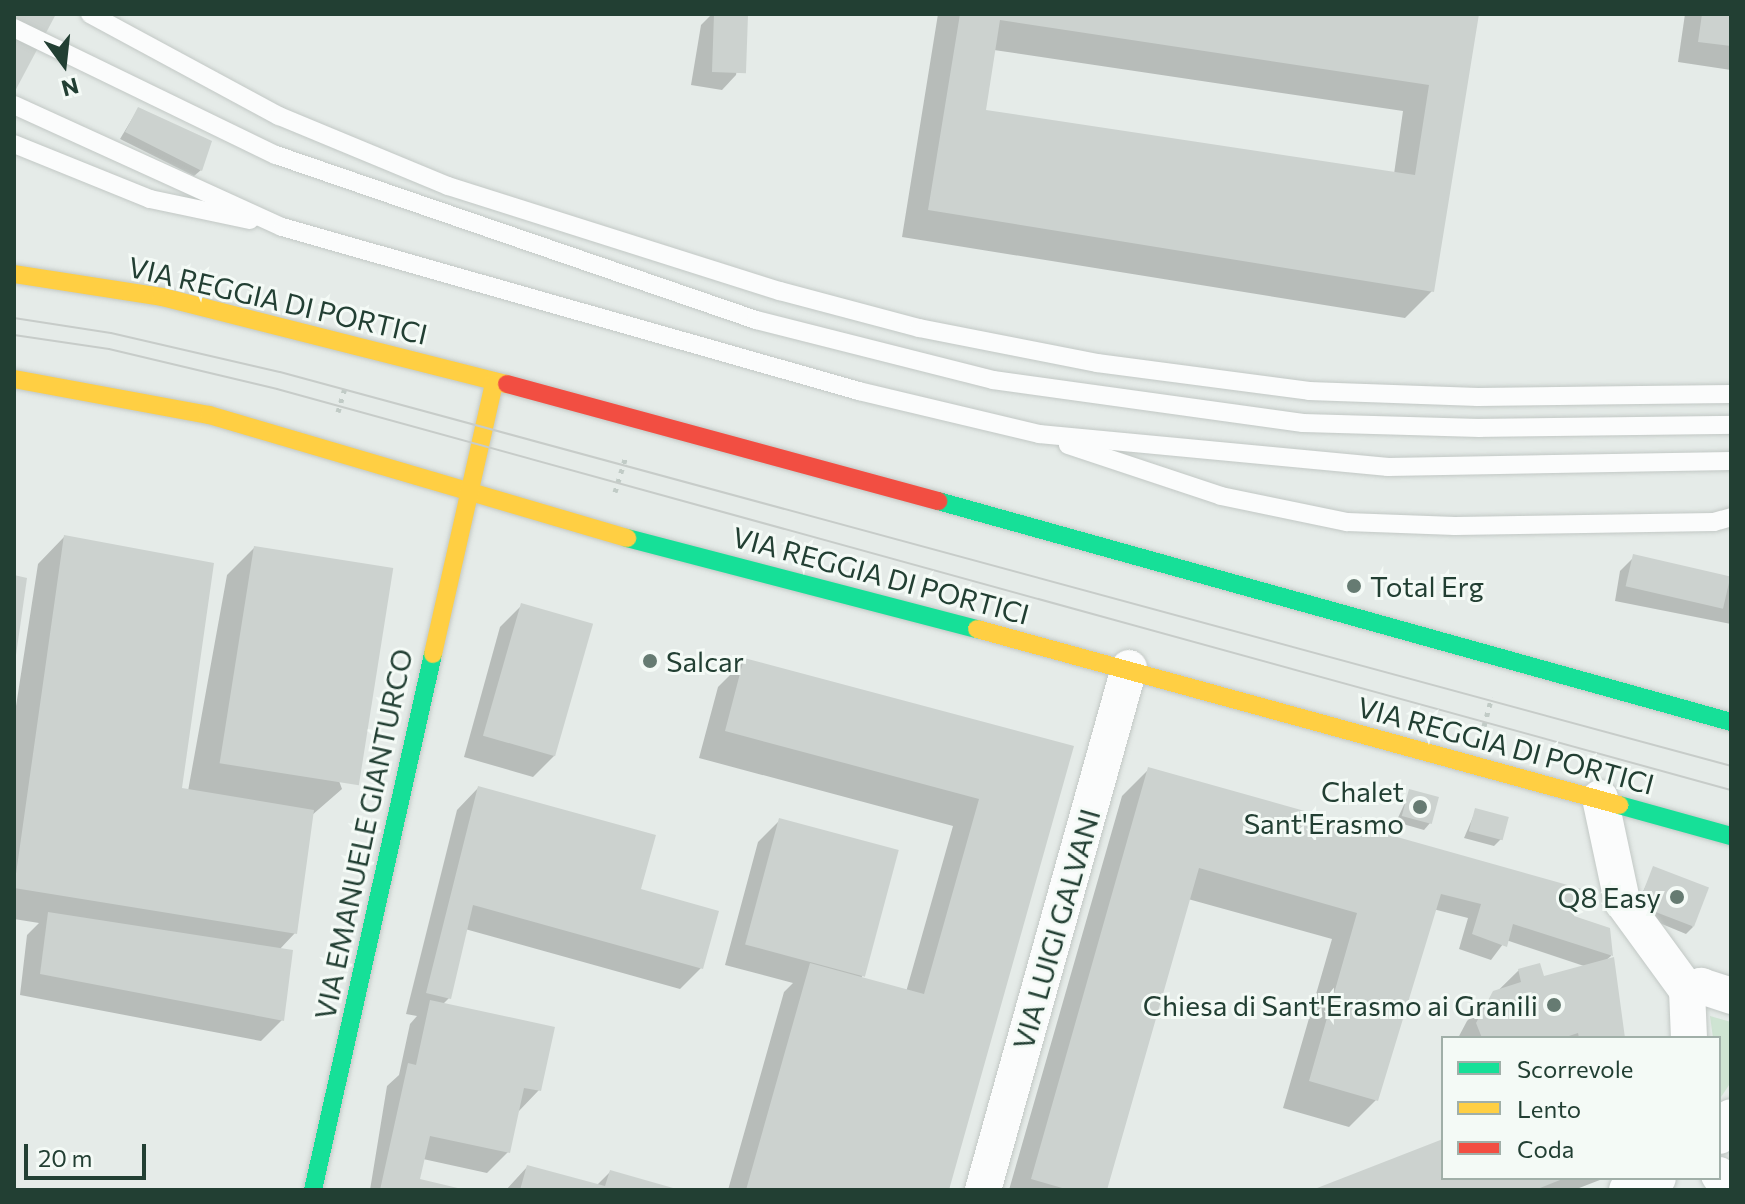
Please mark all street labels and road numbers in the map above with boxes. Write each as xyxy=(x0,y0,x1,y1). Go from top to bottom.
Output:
street label: VIA REGGIA DI PORTICI xyxy=(125,249,431,351)
street label: VIA REGGIA DI PORTICI xyxy=(729,519,1033,631)
street label: VIA EMANUELE GIANTURCO xyxy=(307,646,419,1022)
street label: VIA REGGIA DI PORTICI xyxy=(1354,689,1658,801)
street label: VIA LUIGI GALVANI xyxy=(1006,805,1106,1053)

